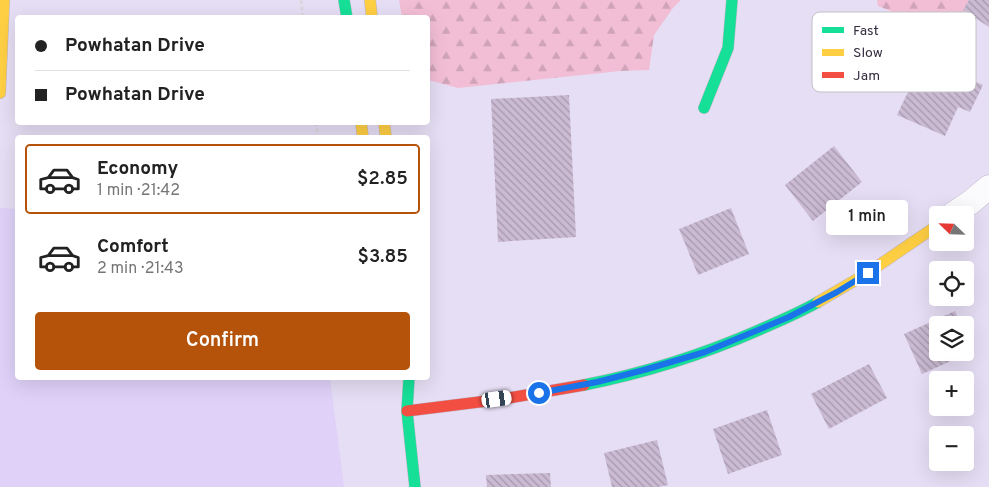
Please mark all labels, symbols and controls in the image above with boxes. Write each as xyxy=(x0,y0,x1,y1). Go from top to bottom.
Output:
legend xyxy=(812,12,976,92)
text: Fast xyxy=(853,23,879,40)
text: Powhatan Drive xyxy=(65,34,205,58)
text: Slow xyxy=(853,45,883,62)
text: Jam xyxy=(853,68,880,85)
text: Powhatan Drive xyxy=(65,83,205,107)
icon: car xyxy=(37,157,82,202)
text: Economy xyxy=(97,157,178,181)
text: $2.85 xyxy=(357,167,408,191)
text: 1 min · 21:42 xyxy=(97,181,180,201)
callout: 1 min xyxy=(827,200,909,236)
north arrow xyxy=(929,206,974,251)
map controls xyxy=(929,206,974,471)
text: 1 min xyxy=(848,207,886,227)
icon: car xyxy=(37,235,82,280)
text: Comfort xyxy=(97,235,169,259)
text: $3.85 xyxy=(358,245,408,269)
text: 2 min · 21:43 xyxy=(97,259,184,279)
button: locate xyxy=(929,261,974,306)
route end xyxy=(857,262,879,284)
button: Confirm xyxy=(35,312,410,370)
button: layers xyxy=(929,316,974,361)
button: + xyxy=(929,371,974,416)
route start xyxy=(528,382,550,404)
car xyxy=(481,389,512,409)
button: − xyxy=(929,426,974,471)

